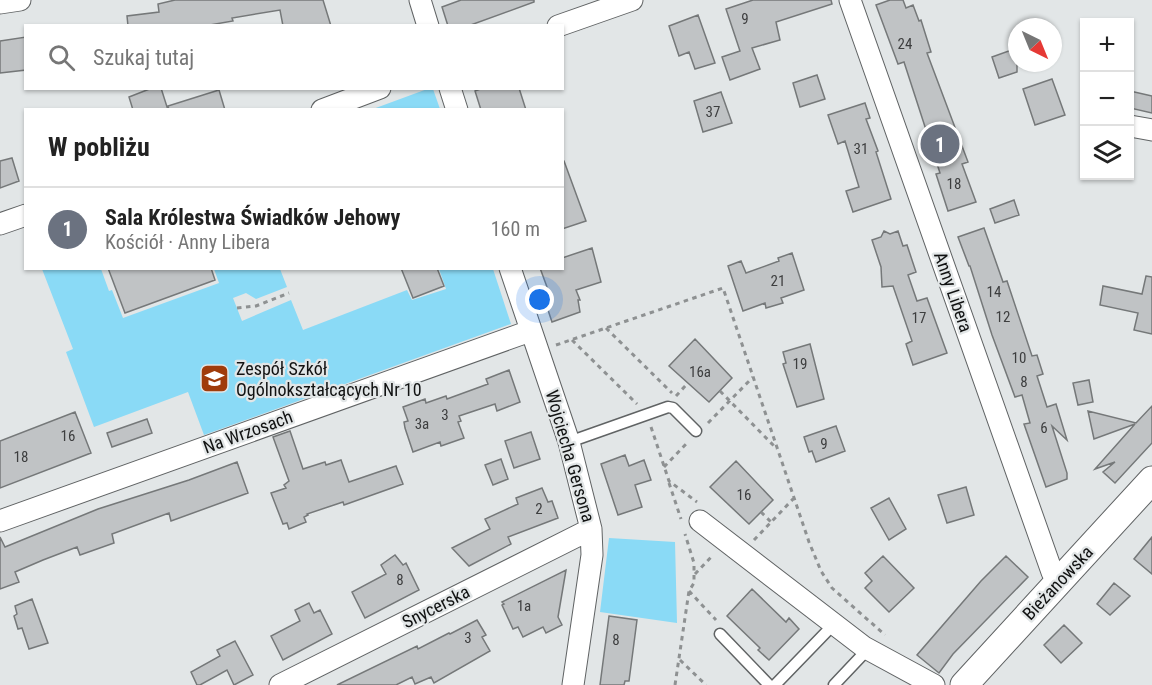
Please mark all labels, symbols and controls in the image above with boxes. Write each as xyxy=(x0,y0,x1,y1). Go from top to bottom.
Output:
house number: 9 xyxy=(741,10,749,28)
north arrow xyxy=(1008,18,1062,72)
map controls xyxy=(1080,18,1134,180)
button: + xyxy=(1080,18,1134,72)
search box xyxy=(24,24,564,90)
house number: 24 xyxy=(898,35,912,53)
icon: search xyxy=(45,41,78,74)
text: Szukaj tutaj xyxy=(93,45,194,70)
button: − xyxy=(1080,72,1134,126)
house number: 37 xyxy=(706,103,720,121)
pin: 1 xyxy=(920,122,960,166)
button: layers xyxy=(1080,126,1134,180)
text: W pobliżu xyxy=(48,132,150,162)
house number: 31 xyxy=(854,140,868,158)
house number: 18 xyxy=(947,175,961,193)
text: Sala Królestwa Świadków Jehowy xyxy=(105,205,400,230)
text: 1 xyxy=(62,217,73,241)
text: 160 m xyxy=(491,217,540,241)
text: Kościół · Anny Libera xyxy=(105,230,270,254)
street label: Anny Libera xyxy=(930,249,977,335)
house number: 21 xyxy=(771,272,785,290)
house number: 14 xyxy=(987,283,1001,301)
your location xyxy=(525,285,554,314)
house number: 12 xyxy=(996,308,1010,326)
house number: 17 xyxy=(912,309,926,327)
house number: 10 xyxy=(1012,349,1026,367)
house number: 19 xyxy=(793,355,807,373)
place label: Zespół Szkół Ogólnokształcących Nr 10 xyxy=(236,358,422,400)
school or university icon: Zespół Szkół Ogólnokształcących Nr 10 xyxy=(199,363,231,395)
house number: 16a xyxy=(689,363,711,381)
house number: 8 xyxy=(1020,373,1028,391)
street label: Wojciecha Gersona xyxy=(542,387,599,524)
street label: Na Wrzosach xyxy=(200,406,295,457)
house number: 3 xyxy=(441,406,449,424)
house number: 3a xyxy=(415,415,429,433)
house number: 6 xyxy=(1040,419,1048,437)
house number: 16 xyxy=(61,427,75,445)
house number: 9 xyxy=(820,435,828,453)
house number: 18 xyxy=(14,448,28,466)
house number: 16 xyxy=(737,486,751,504)
house number: 2 xyxy=(535,500,543,518)
street label: Bieżanowska xyxy=(1018,541,1097,624)
house number: 8 xyxy=(396,571,404,589)
street label: Snycerska xyxy=(399,581,473,632)
house number: 1a xyxy=(517,597,531,615)
house number: 3 xyxy=(464,629,472,647)
house number: 8 xyxy=(612,631,620,649)

